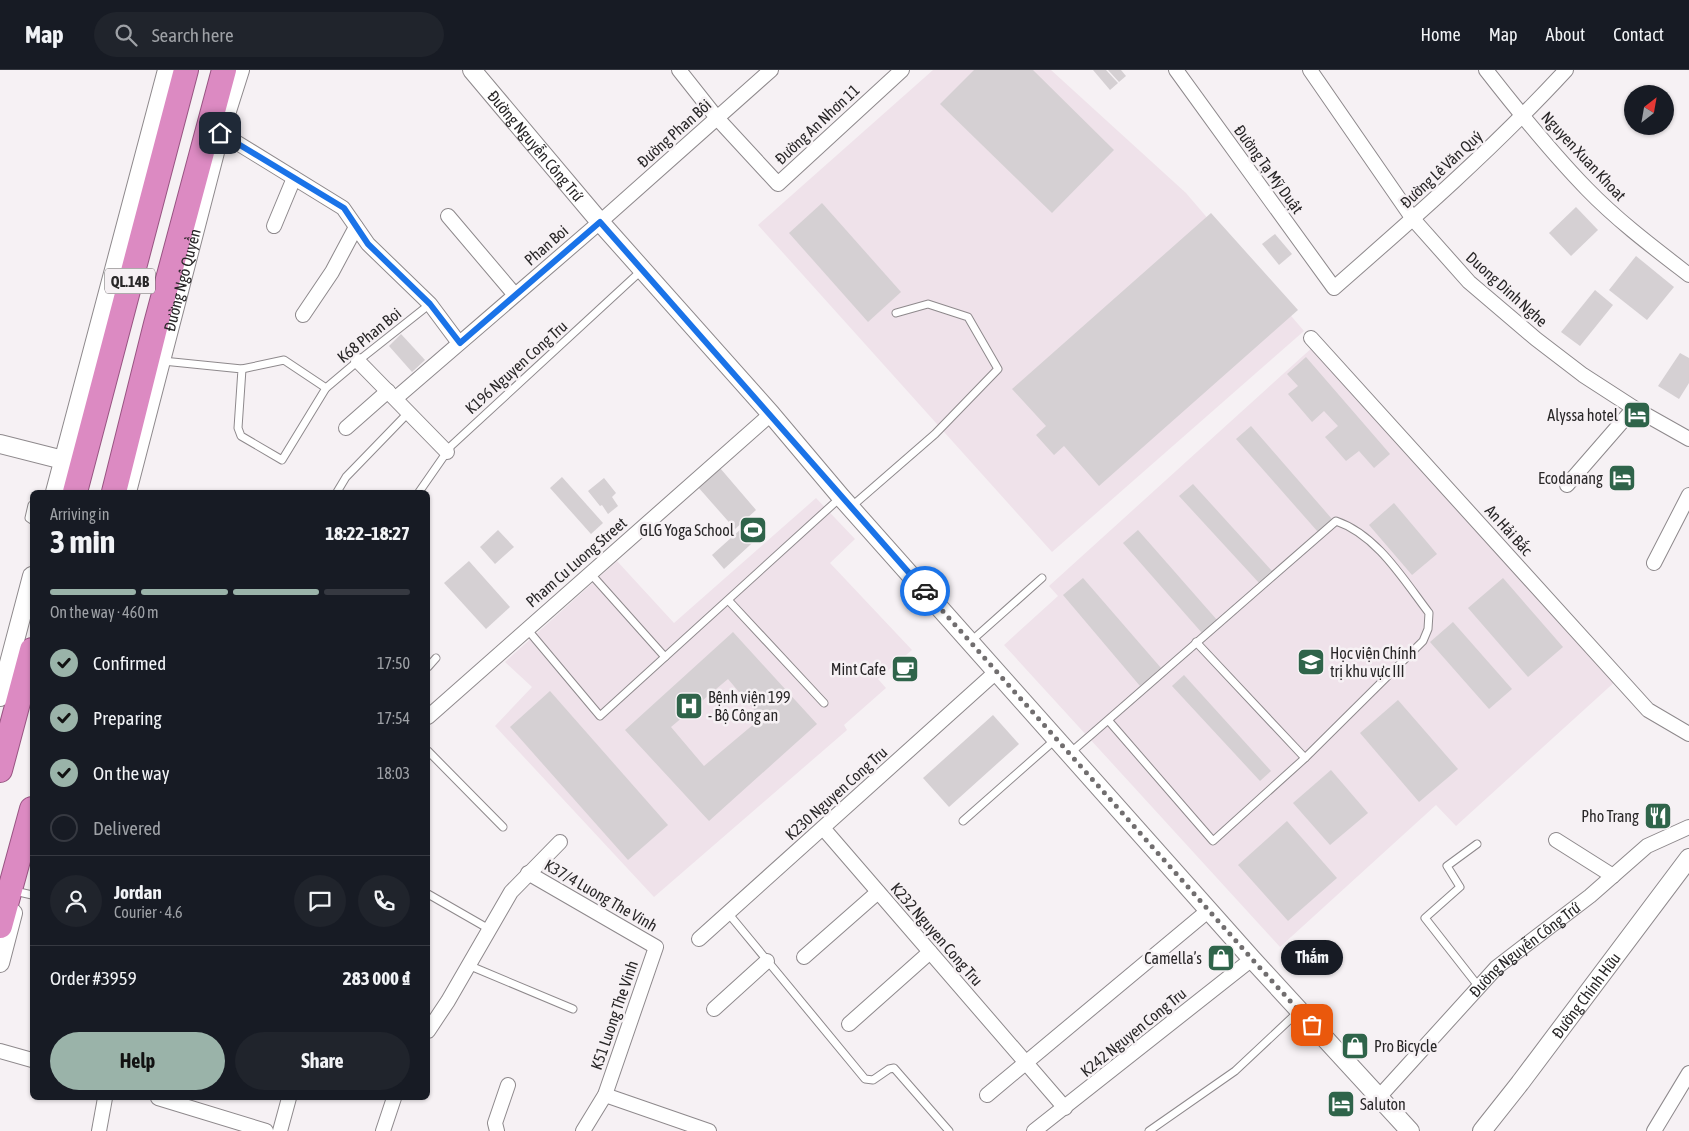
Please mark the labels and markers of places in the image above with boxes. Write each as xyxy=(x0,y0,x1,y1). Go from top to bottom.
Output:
pin xyxy=(199,112,241,154)
hotel icon: Alyssa hotel xyxy=(1622,400,1652,430)
place label: Alyssa hotel xyxy=(1547,406,1619,425)
hotel icon: Ecodanang xyxy=(1607,463,1637,493)
place label: Ecodanang xyxy=(1538,469,1603,488)
sports icon: GLG Yoga School xyxy=(738,515,768,545)
place label: GLG Yoga School xyxy=(639,521,735,540)
place label: Học viện Chính trị khu vực III xyxy=(1330,644,1417,680)
school or university icon: Học viện Chính trị khu vực III xyxy=(1296,647,1326,677)
cafe icon: Mint Cafe xyxy=(890,654,920,684)
place label: Mint Cafe xyxy=(831,660,886,678)
place label: Bệnh viện 199 - Bộ Công an xyxy=(708,688,791,725)
hospital icon: Bệnh viện 199 - Bộ Công an xyxy=(674,691,704,721)
restaurant icon: Pho Trang xyxy=(1643,801,1673,831)
place label: Pho Trang xyxy=(1581,807,1639,826)
callout: Thắm xyxy=(1281,940,1343,975)
shop icon: Camella’s xyxy=(1206,943,1236,973)
place label: Camella’s xyxy=(1144,949,1202,967)
pin xyxy=(1291,1004,1333,1046)
shop icon: Pro Bicycle xyxy=(1340,1031,1370,1061)
place label: Pro Bicycle xyxy=(1374,1037,1437,1056)
hotel icon: Saluton xyxy=(1326,1089,1356,1119)
place label: Saluton xyxy=(1360,1095,1406,1113)

